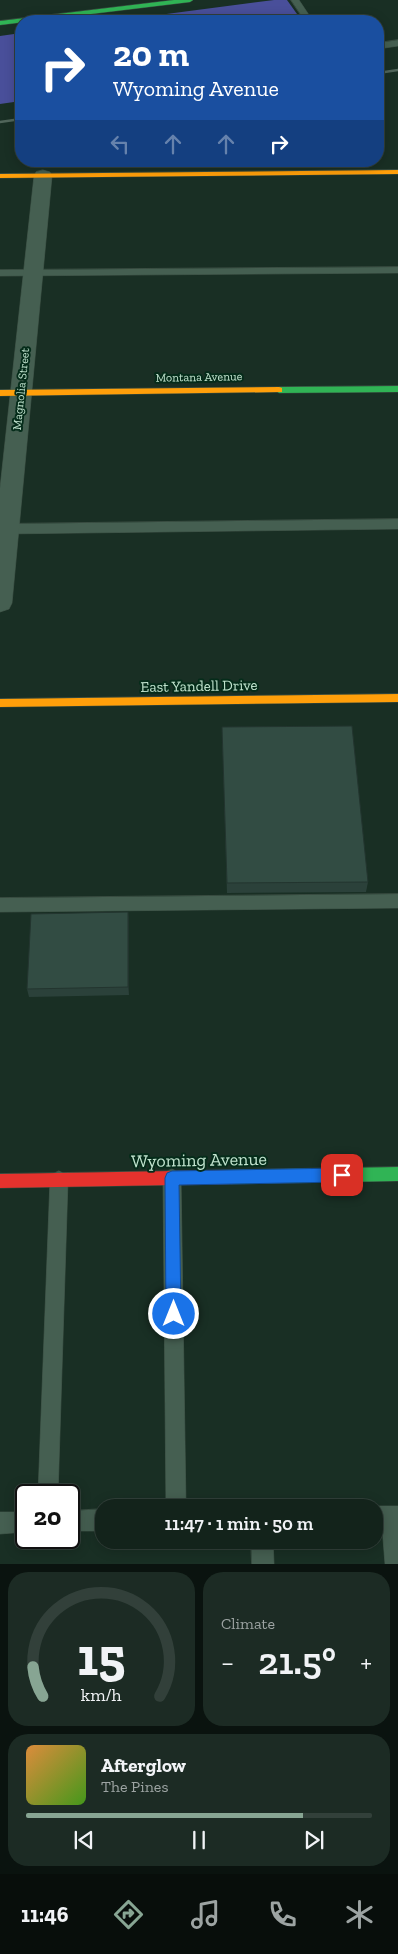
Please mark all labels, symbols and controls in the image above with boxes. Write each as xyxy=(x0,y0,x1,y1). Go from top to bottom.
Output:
text: 20 m xyxy=(113,33,189,75)
icon: right xyxy=(30,35,95,100)
text: Wyoming Avenue xyxy=(113,75,279,102)
icon: left xyxy=(106,130,134,158)
icon: ahead xyxy=(159,130,187,158)
icon: ahead xyxy=(212,130,240,158)
icon: right xyxy=(265,130,293,158)
street label: Magnolia Street xyxy=(10,347,32,431)
street label: Montana Avenue xyxy=(156,369,243,385)
street label: East Yandell Drive xyxy=(140,676,258,696)
street label: Wyoming Avenue xyxy=(131,1148,267,1172)
pin xyxy=(321,1154,363,1196)
icon: arrive xyxy=(328,1161,356,1189)
position arrow xyxy=(147,1287,199,1339)
speed limit sign: 20 xyxy=(15,1484,80,1549)
text: 11:47 · 1 min · 50 m xyxy=(165,1512,313,1535)
text: Climate xyxy=(221,1614,275,1633)
text: 15 xyxy=(77,1626,126,1688)
text: 21.5° xyxy=(258,1638,336,1684)
text: − xyxy=(221,1646,234,1679)
text: + xyxy=(360,1646,372,1679)
text: km/h xyxy=(81,1684,122,1706)
text: Afterglow xyxy=(101,1754,186,1777)
text: The Pines xyxy=(101,1777,168,1796)
icon: previous xyxy=(70,1826,98,1854)
icon: pause xyxy=(185,1826,213,1854)
icon: next xyxy=(300,1826,328,1854)
icon: directions xyxy=(111,1897,146,1932)
icon: music xyxy=(188,1897,223,1932)
icon: phone xyxy=(265,1897,300,1932)
icon: climate xyxy=(342,1897,377,1932)
text: 11:46 xyxy=(21,1901,69,1928)

